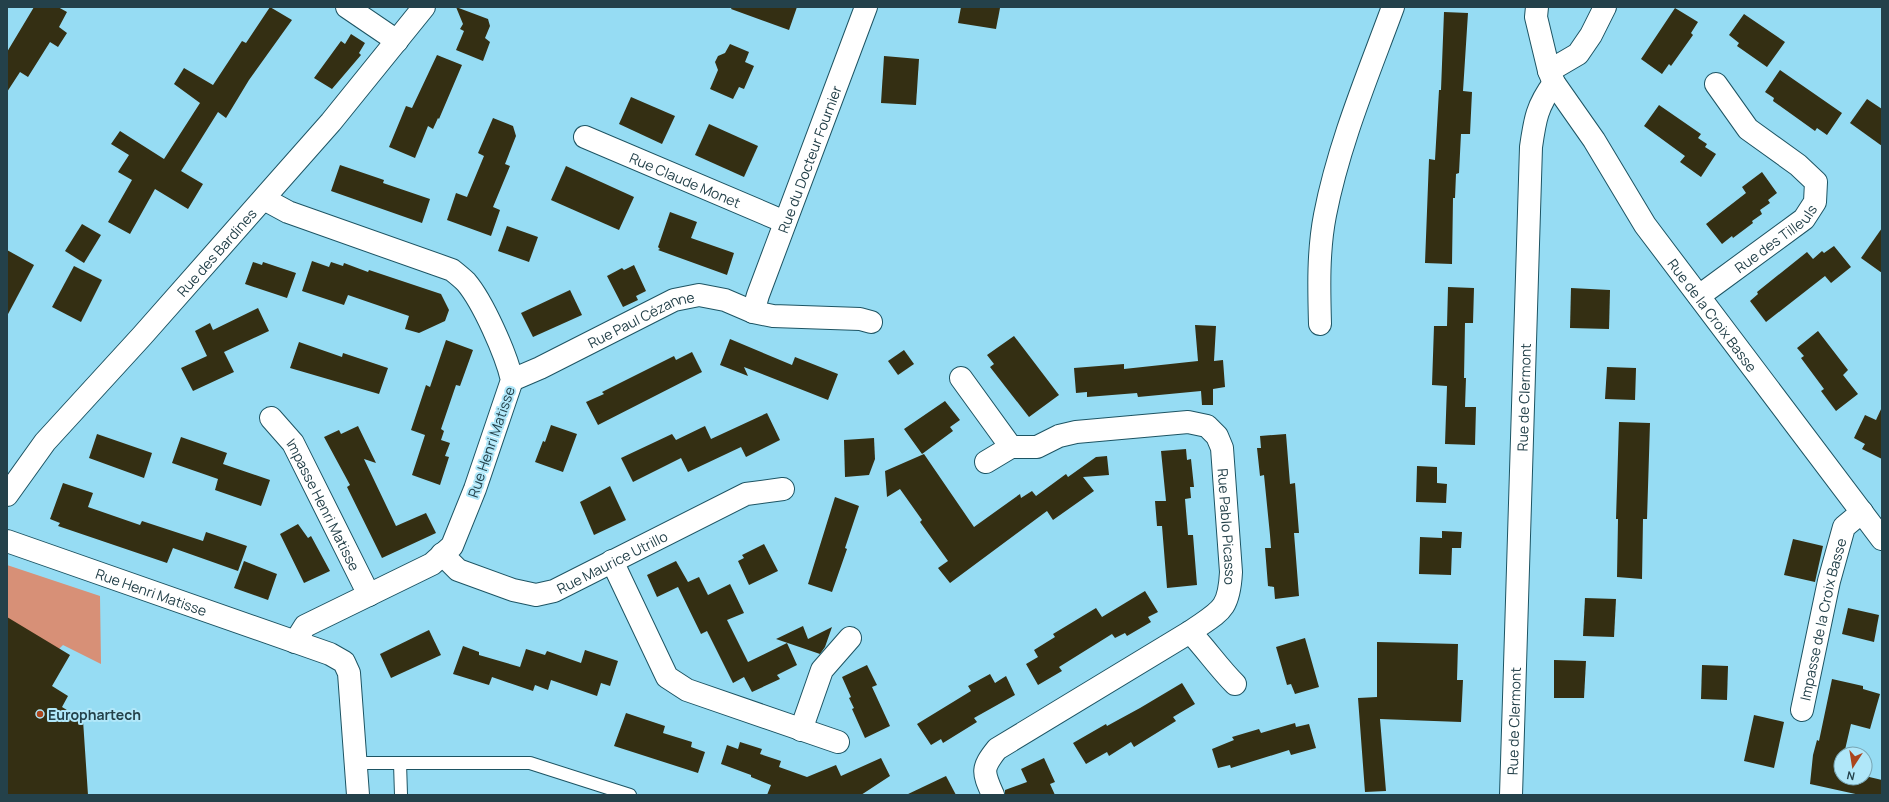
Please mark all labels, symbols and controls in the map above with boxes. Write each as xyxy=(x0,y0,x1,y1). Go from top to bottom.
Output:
street label: Rue du Docteur Fournier xyxy=(773,83,845,235)
street label: Rue Claude Monet xyxy=(627,148,744,212)
street label: Rue des Tilleuls xyxy=(1730,201,1821,277)
street label: Rue des Bardines xyxy=(172,204,260,300)
street label: Rue de la Croix Basse xyxy=(1664,254,1762,375)
street label: Rue Paul Cézanne xyxy=(584,287,696,352)
street label: Rue de Clermont xyxy=(1512,343,1534,451)
street label: Rue Henri Matisse xyxy=(463,384,519,500)
street label: Impasse Henri Matisse xyxy=(283,434,365,574)
street label: Rue Pablo Picasso xyxy=(1214,468,1241,586)
street label: Rue Maurice Utrillo xyxy=(553,526,670,598)
street label: Impasse de la Croix Basse xyxy=(1795,536,1850,702)
street label: Rue Henri Matisse xyxy=(93,563,210,620)
street label: Rue de Clermont xyxy=(1502,666,1524,775)
place label: Europhartech xyxy=(48,705,141,724)
marker: Europhartech xyxy=(35,709,45,719)
north arrow xyxy=(1833,746,1873,786)
text: N xyxy=(1845,768,1856,784)

